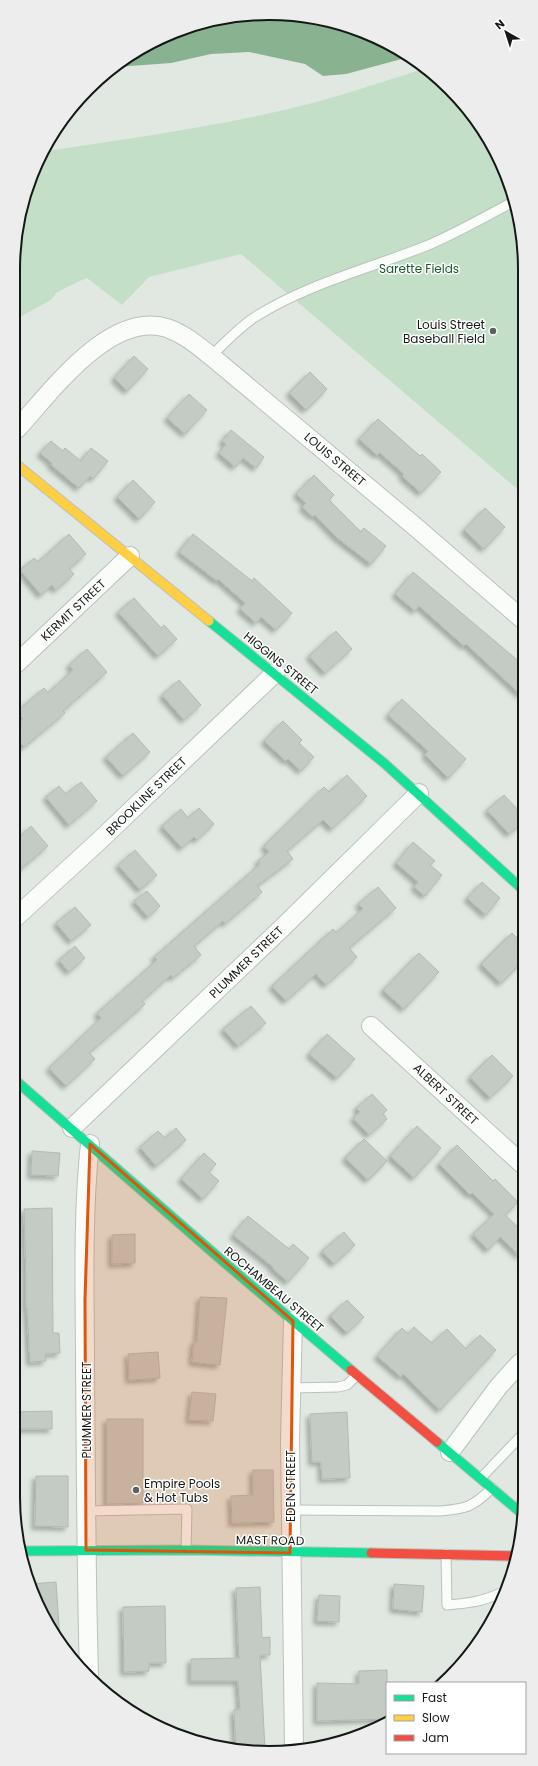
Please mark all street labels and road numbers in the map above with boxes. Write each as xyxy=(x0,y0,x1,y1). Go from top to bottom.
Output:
street label: LOUIS STREET xyxy=(301,428,370,490)
street label: KERMIT STREET xyxy=(37,575,110,645)
street label: HIGGINS STREET xyxy=(240,628,322,699)
street label: BROOKLINE STREET xyxy=(102,753,190,839)
street label: PLUMMER STREET xyxy=(205,922,287,1002)
street label: ALBERT STREET xyxy=(410,1059,483,1129)
street label: ROCHAMBEAU STREET xyxy=(221,1242,328,1336)
street label: PLUMMER STREET xyxy=(78,1361,95,1459)
street label: EDEN STREET xyxy=(282,1449,299,1522)
street label: MAST ROAD xyxy=(236,1531,304,1549)

